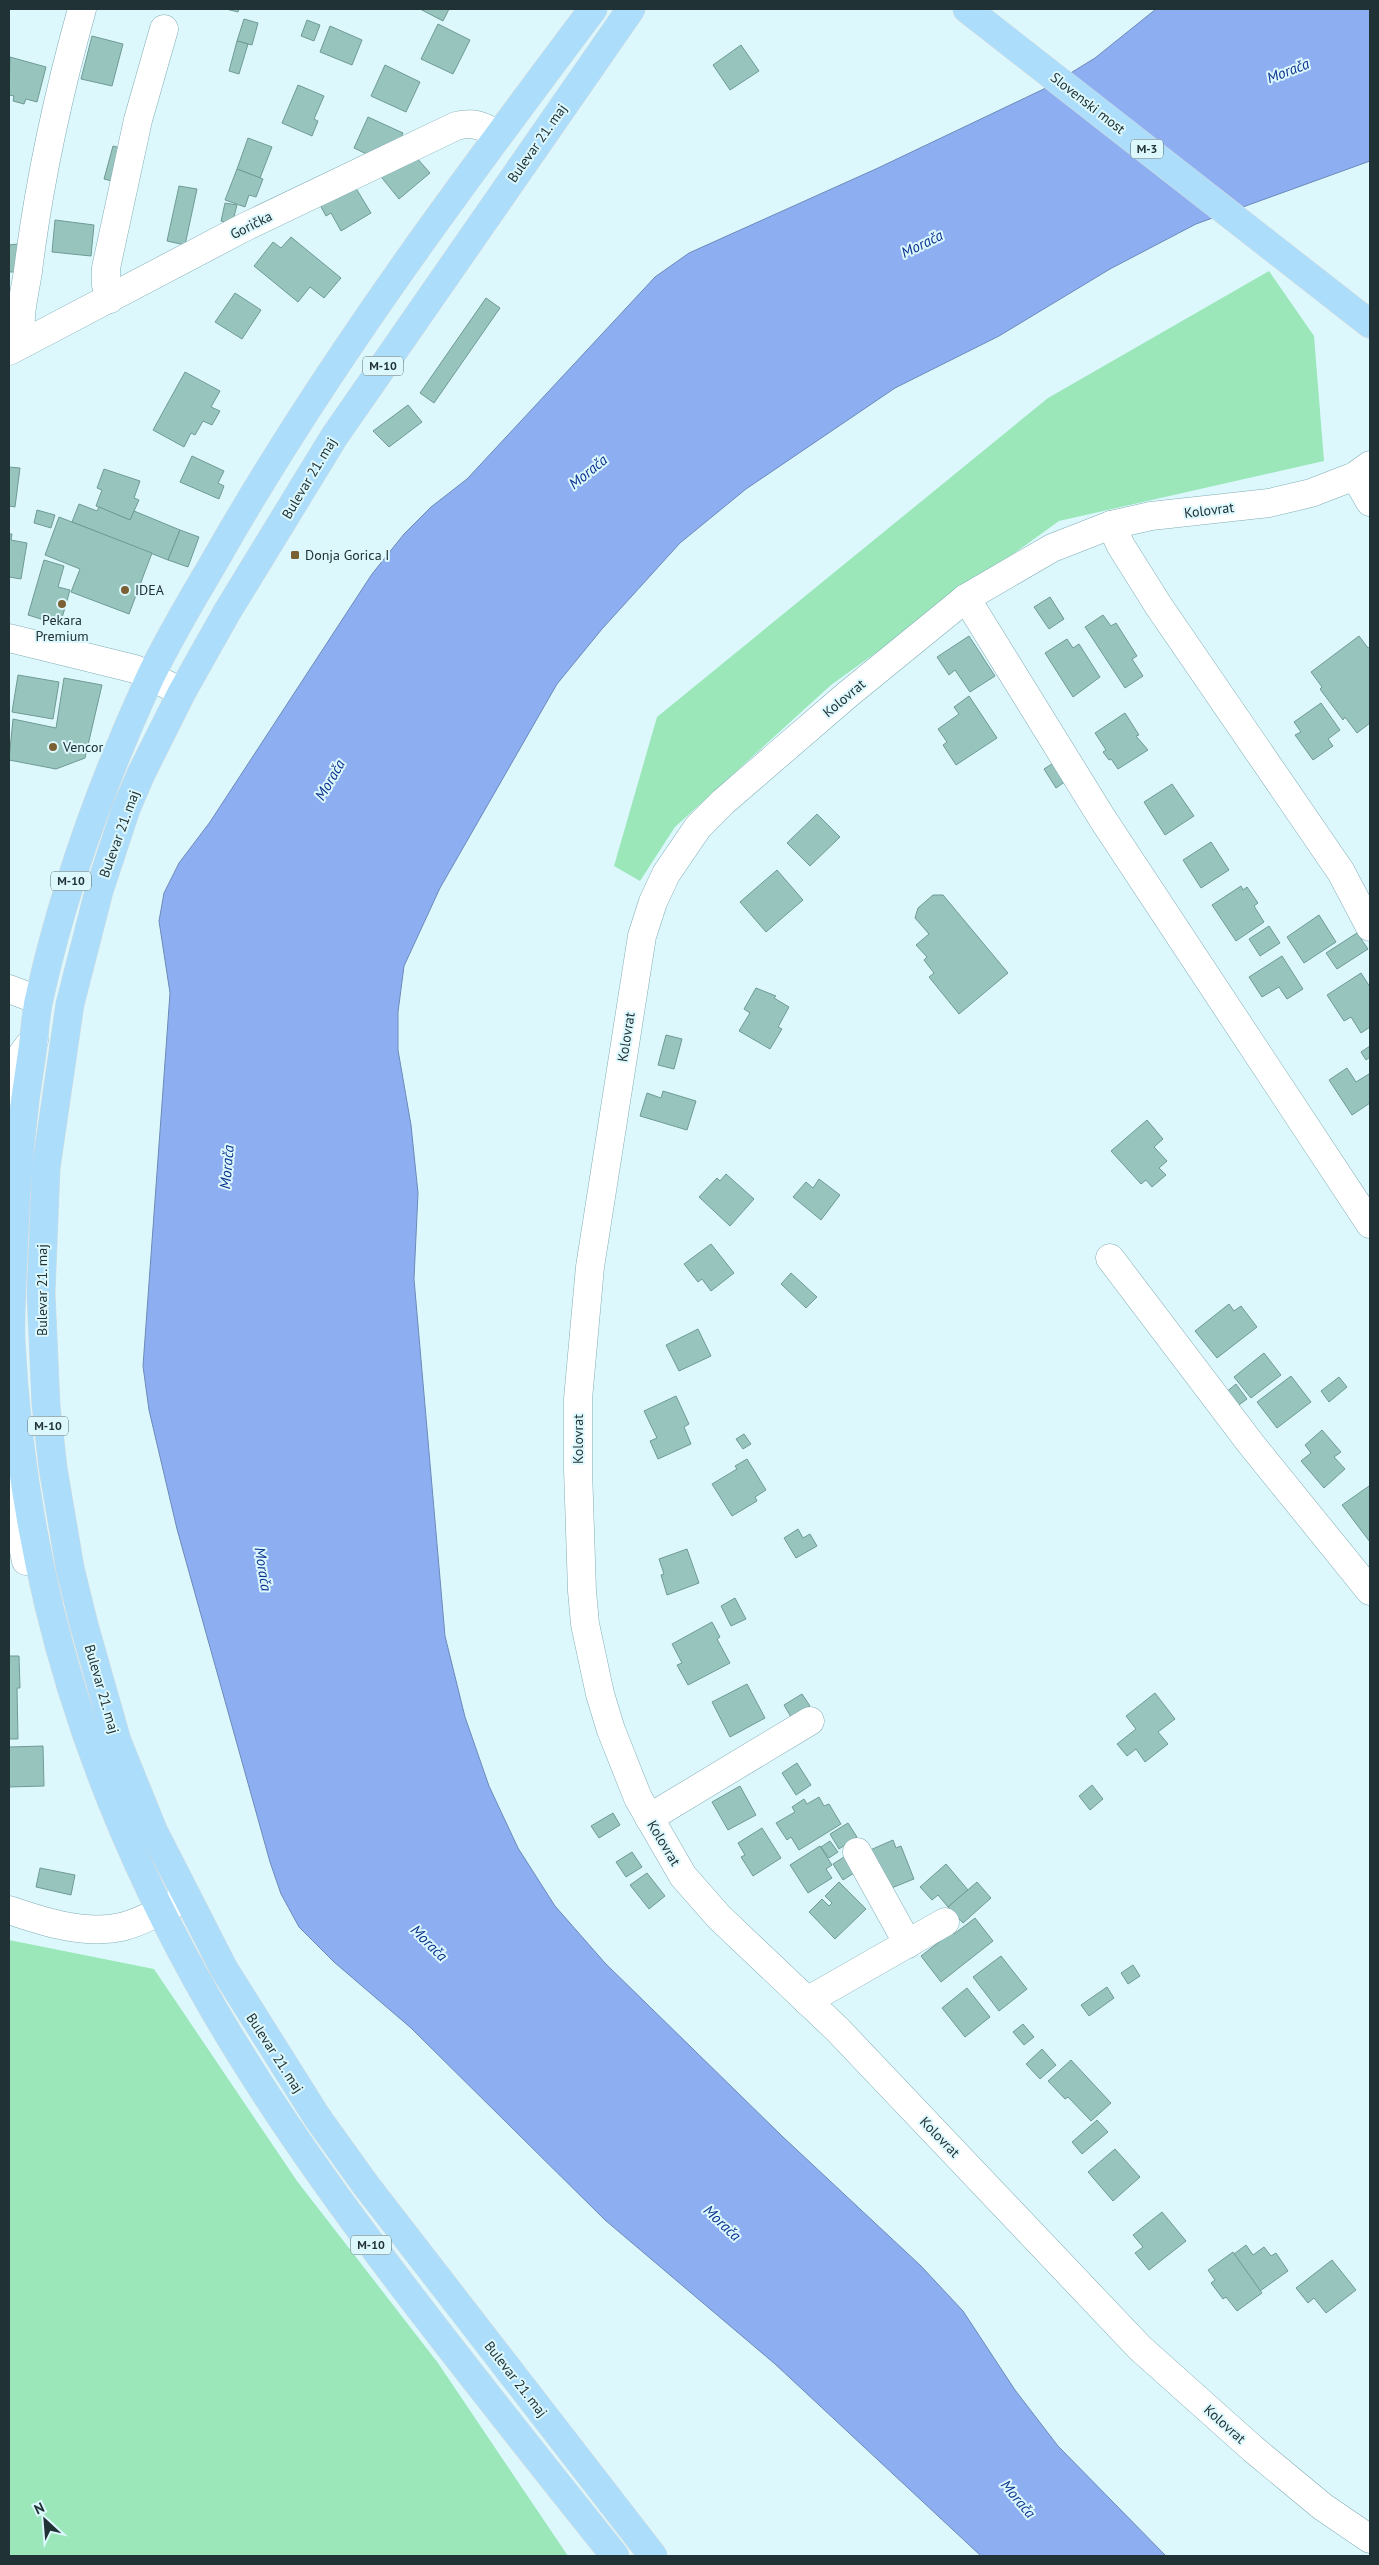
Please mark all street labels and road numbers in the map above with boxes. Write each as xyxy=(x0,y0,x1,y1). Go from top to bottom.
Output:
street label: Slovenski most xyxy=(1047,68,1129,138)
street label: Bulevar 21. maj xyxy=(503,100,571,186)
road number: M-3 xyxy=(1131,140,1163,158)
street label: Gorička xyxy=(227,207,275,243)
road number: M-10 xyxy=(363,356,403,376)
street label: Bulevar 21. maj xyxy=(278,434,340,522)
street label: Kolovrat xyxy=(1183,498,1235,522)
street label: Kolovrat xyxy=(819,675,869,721)
street label: Bulevar 21. maj xyxy=(95,788,143,880)
road number: M-10 xyxy=(51,871,91,890)
street label: Kolovrat xyxy=(613,1011,639,1063)
street label: Bulevar 21. maj xyxy=(33,1244,51,1336)
street label: Kolovrat xyxy=(569,1414,587,1464)
road number: M-10 xyxy=(28,1416,68,1435)
street label: Bulevar 21. maj xyxy=(81,1642,123,1736)
street label: Kolovrat xyxy=(643,1817,685,1869)
street label: Bulevar 21. maj xyxy=(242,2010,308,2096)
street label: Kolovrat xyxy=(916,2113,964,2161)
road number: M-10 xyxy=(351,2236,391,2254)
street label: Bulevar 21. maj xyxy=(481,2337,551,2421)
street label: Kolovrat xyxy=(1200,2401,1250,2448)

